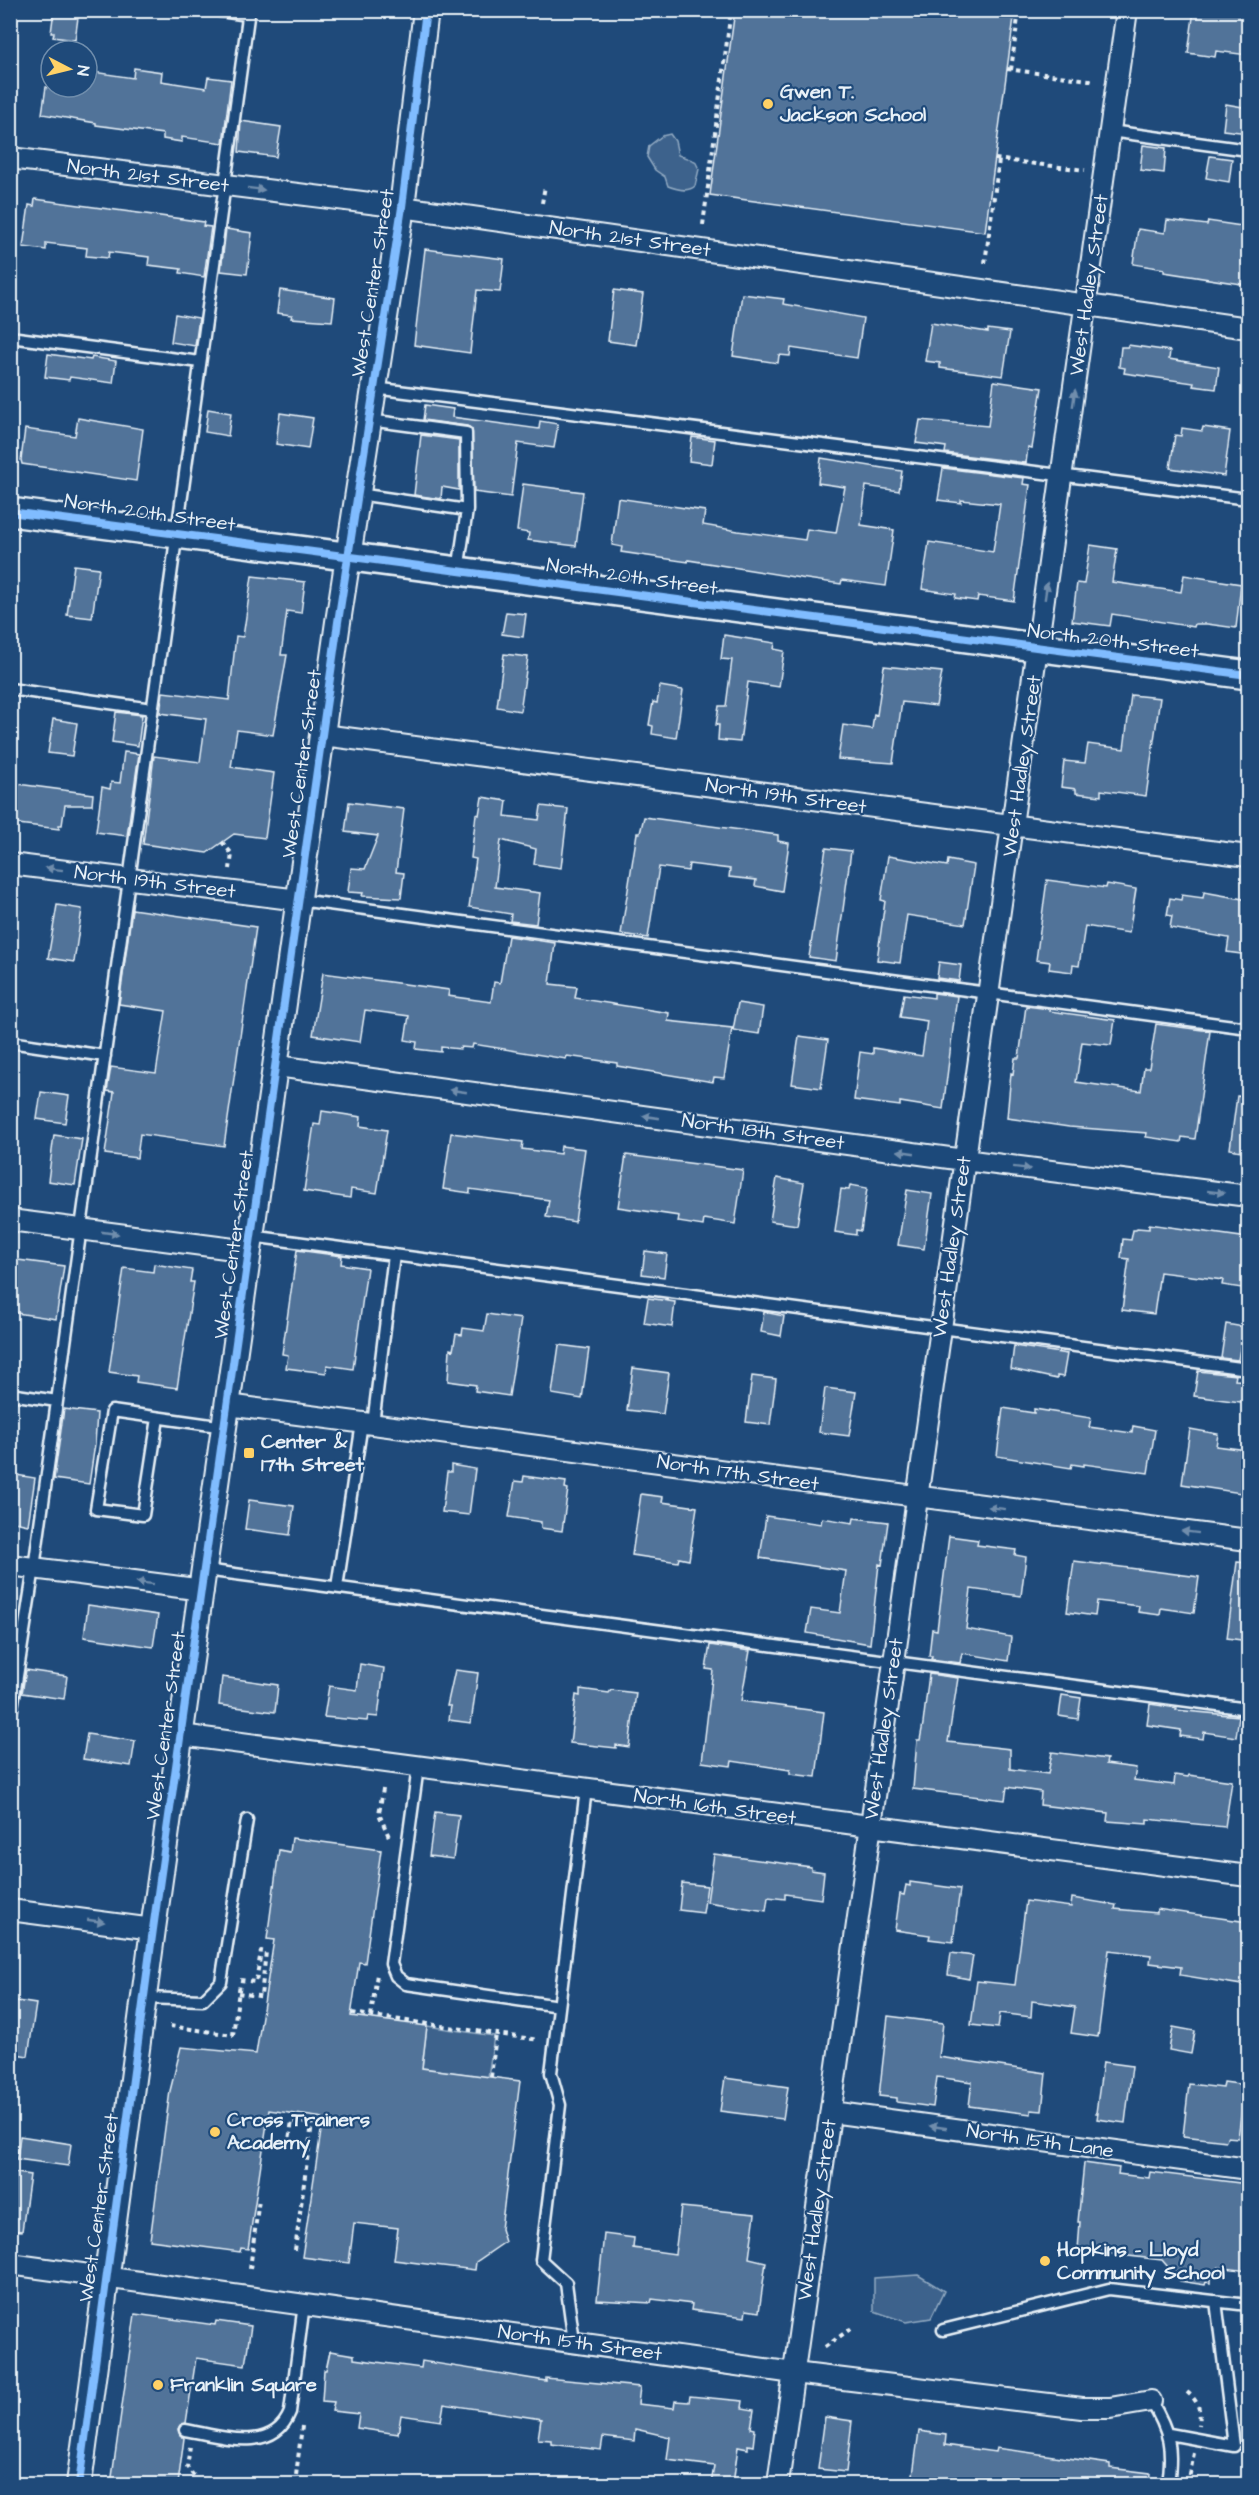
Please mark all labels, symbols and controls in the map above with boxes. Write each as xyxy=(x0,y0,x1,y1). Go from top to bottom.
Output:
north arrow xyxy=(39,39,99,99)
text: N xyxy=(71,64,94,77)
place label: Gwen T. Jackson School xyxy=(779,78,926,129)
marker: Gwen T. Jackson School xyxy=(761,97,775,111)
street label: North 21st Street xyxy=(66,152,230,200)
one-way arrow xyxy=(247,184,266,194)
street label: West Center Street xyxy=(344,187,402,379)
street label: West Hadley Street xyxy=(1062,192,1117,378)
street label: North 21st Street xyxy=(548,214,712,264)
one-way arrow xyxy=(1069,388,1078,407)
street label: North 20th Street xyxy=(63,487,237,539)
street label: North 20th Street xyxy=(545,551,719,603)
one-way arrow xyxy=(1042,581,1051,600)
street label: North 20th Street xyxy=(1026,617,1200,665)
street label: West Center Street xyxy=(275,668,329,860)
street label: West Hadley Street xyxy=(995,673,1050,859)
street label: North 19th Street xyxy=(704,771,868,821)
street label: North 19th Street xyxy=(73,858,237,906)
one-way arrow xyxy=(44,865,63,874)
one-way arrow xyxy=(448,1086,467,1095)
street label: North 18th Street xyxy=(680,1107,846,1157)
one-way arrow xyxy=(641,1113,660,1122)
one-way arrow xyxy=(897,1148,916,1157)
street label: West Center Street xyxy=(207,1149,261,1341)
street label: West Hadley Street xyxy=(925,1154,980,1340)
one-way arrow xyxy=(1013,1163,1032,1172)
one-way arrow xyxy=(1206,1187,1225,1197)
one-way arrow xyxy=(101,1228,120,1237)
place label: Center & 17th Street xyxy=(261,1428,364,1479)
marker: Center & 17th Street xyxy=(242,1446,256,1460)
street label: North 17th Street xyxy=(655,1448,821,1498)
one-way arrow xyxy=(987,1503,1006,1512)
one-way arrow xyxy=(1181,1528,1200,1537)
one-way arrow xyxy=(135,1578,154,1588)
street label: West Center Street xyxy=(139,1630,193,1822)
street label: West Hadley Street xyxy=(857,1636,912,1822)
street label: North 16th Street xyxy=(632,1782,798,1832)
one-way arrow xyxy=(87,1917,106,1926)
place label: Cross Trainers Academy xyxy=(227,2106,370,2158)
street label: West Center Street xyxy=(72,2112,126,2304)
street label: West Hadley Street xyxy=(790,2117,845,2303)
street label: North 15th Lane xyxy=(965,2117,1116,2165)
one-way arrow xyxy=(929,2122,948,2131)
marker: Cross Trainers Academy xyxy=(208,2125,222,2139)
place label: Hopkins - Lloyd Community School xyxy=(1057,2236,1225,2288)
marker: Hopkins - Lloyd Community School xyxy=(1038,2254,1052,2268)
street label: North 15th Street xyxy=(496,2318,664,2368)
place label: Franklin Square xyxy=(170,2371,317,2399)
marker: Franklin Square xyxy=(151,2378,165,2392)

